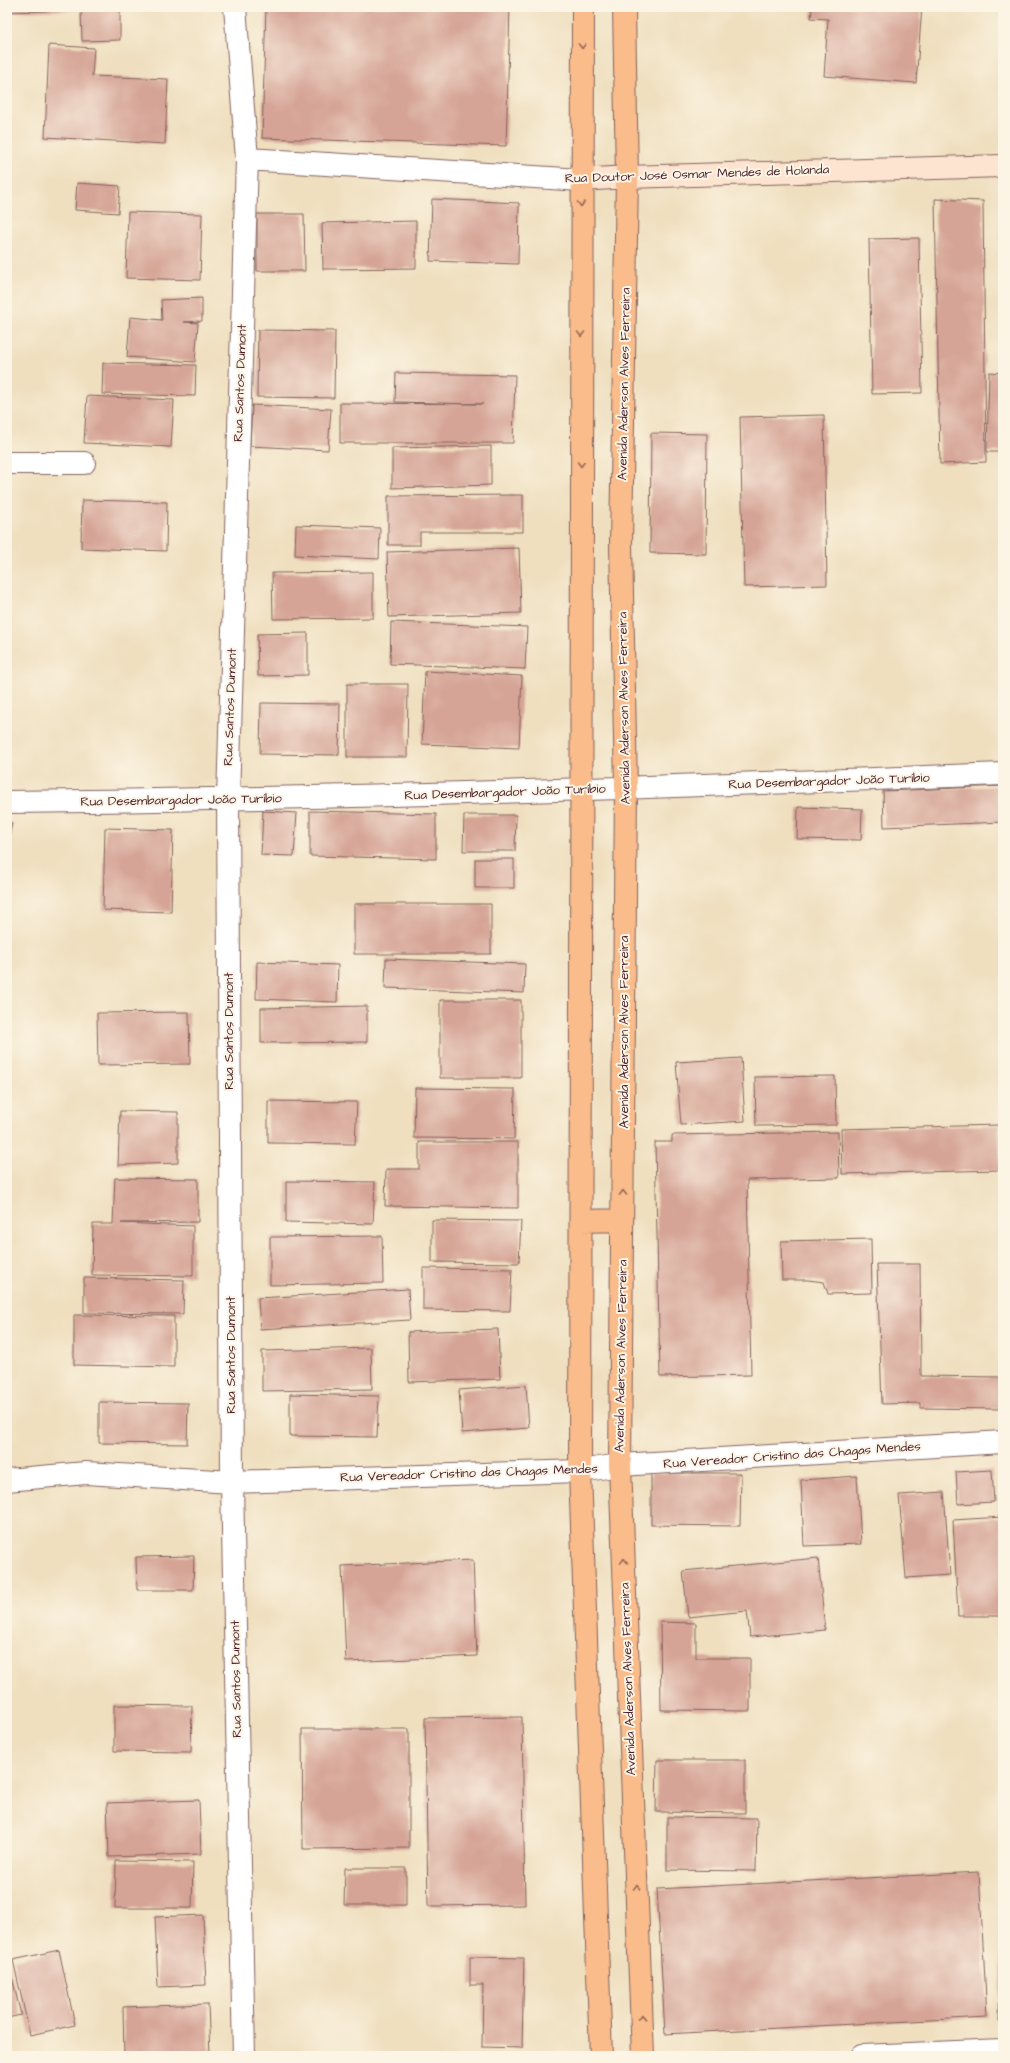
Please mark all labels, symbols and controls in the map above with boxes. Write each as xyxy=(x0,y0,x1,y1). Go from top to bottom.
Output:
one-way arrow xyxy=(578,43,586,49)
street label: Rua Doutor José Osmar Mendes de Holanda xyxy=(565,160,830,188)
one-way arrow xyxy=(577,201,585,207)
street label: Avenida Aderson Alves Ferreira xyxy=(613,287,635,481)
street label: Rua Santos Dumont xyxy=(229,323,251,442)
one-way arrow xyxy=(577,331,585,337)
one-way arrow xyxy=(577,461,585,467)
street label: Avenida Aderson Alves Ferreira xyxy=(613,611,635,805)
street label: Rua Santos Dumont xyxy=(219,647,241,766)
street label: Rua Desembargador João Turíbio xyxy=(728,768,931,795)
street label: Rua Desembargador João Turíbio xyxy=(404,779,607,806)
street label: Rua Desembargador João Turíbio xyxy=(80,789,283,812)
street label: Avenida Aderson Alves Ferreira xyxy=(615,935,633,1128)
street label: Rua Santos Dumont xyxy=(220,971,238,1090)
one-way arrow xyxy=(619,1190,627,1196)
street label: Avenida Aderson Alves Ferreira xyxy=(610,1259,632,1453)
street label: Rua Santos Dumont xyxy=(222,1295,240,1414)
street label: Rua Vereador Cristino das Chagas Mendes xyxy=(663,1437,922,1474)
street label: Rua Vereador Cristino das Chagas Mendes xyxy=(340,1459,599,1487)
one-way arrow xyxy=(620,1558,628,1564)
street label: Avenida Aderson Alves Ferreira xyxy=(616,1582,640,1776)
street label: Rua Santos Dumont xyxy=(226,1619,246,1738)
one-way arrow xyxy=(632,1884,641,1890)
one-way arrow xyxy=(637,2014,646,2020)

